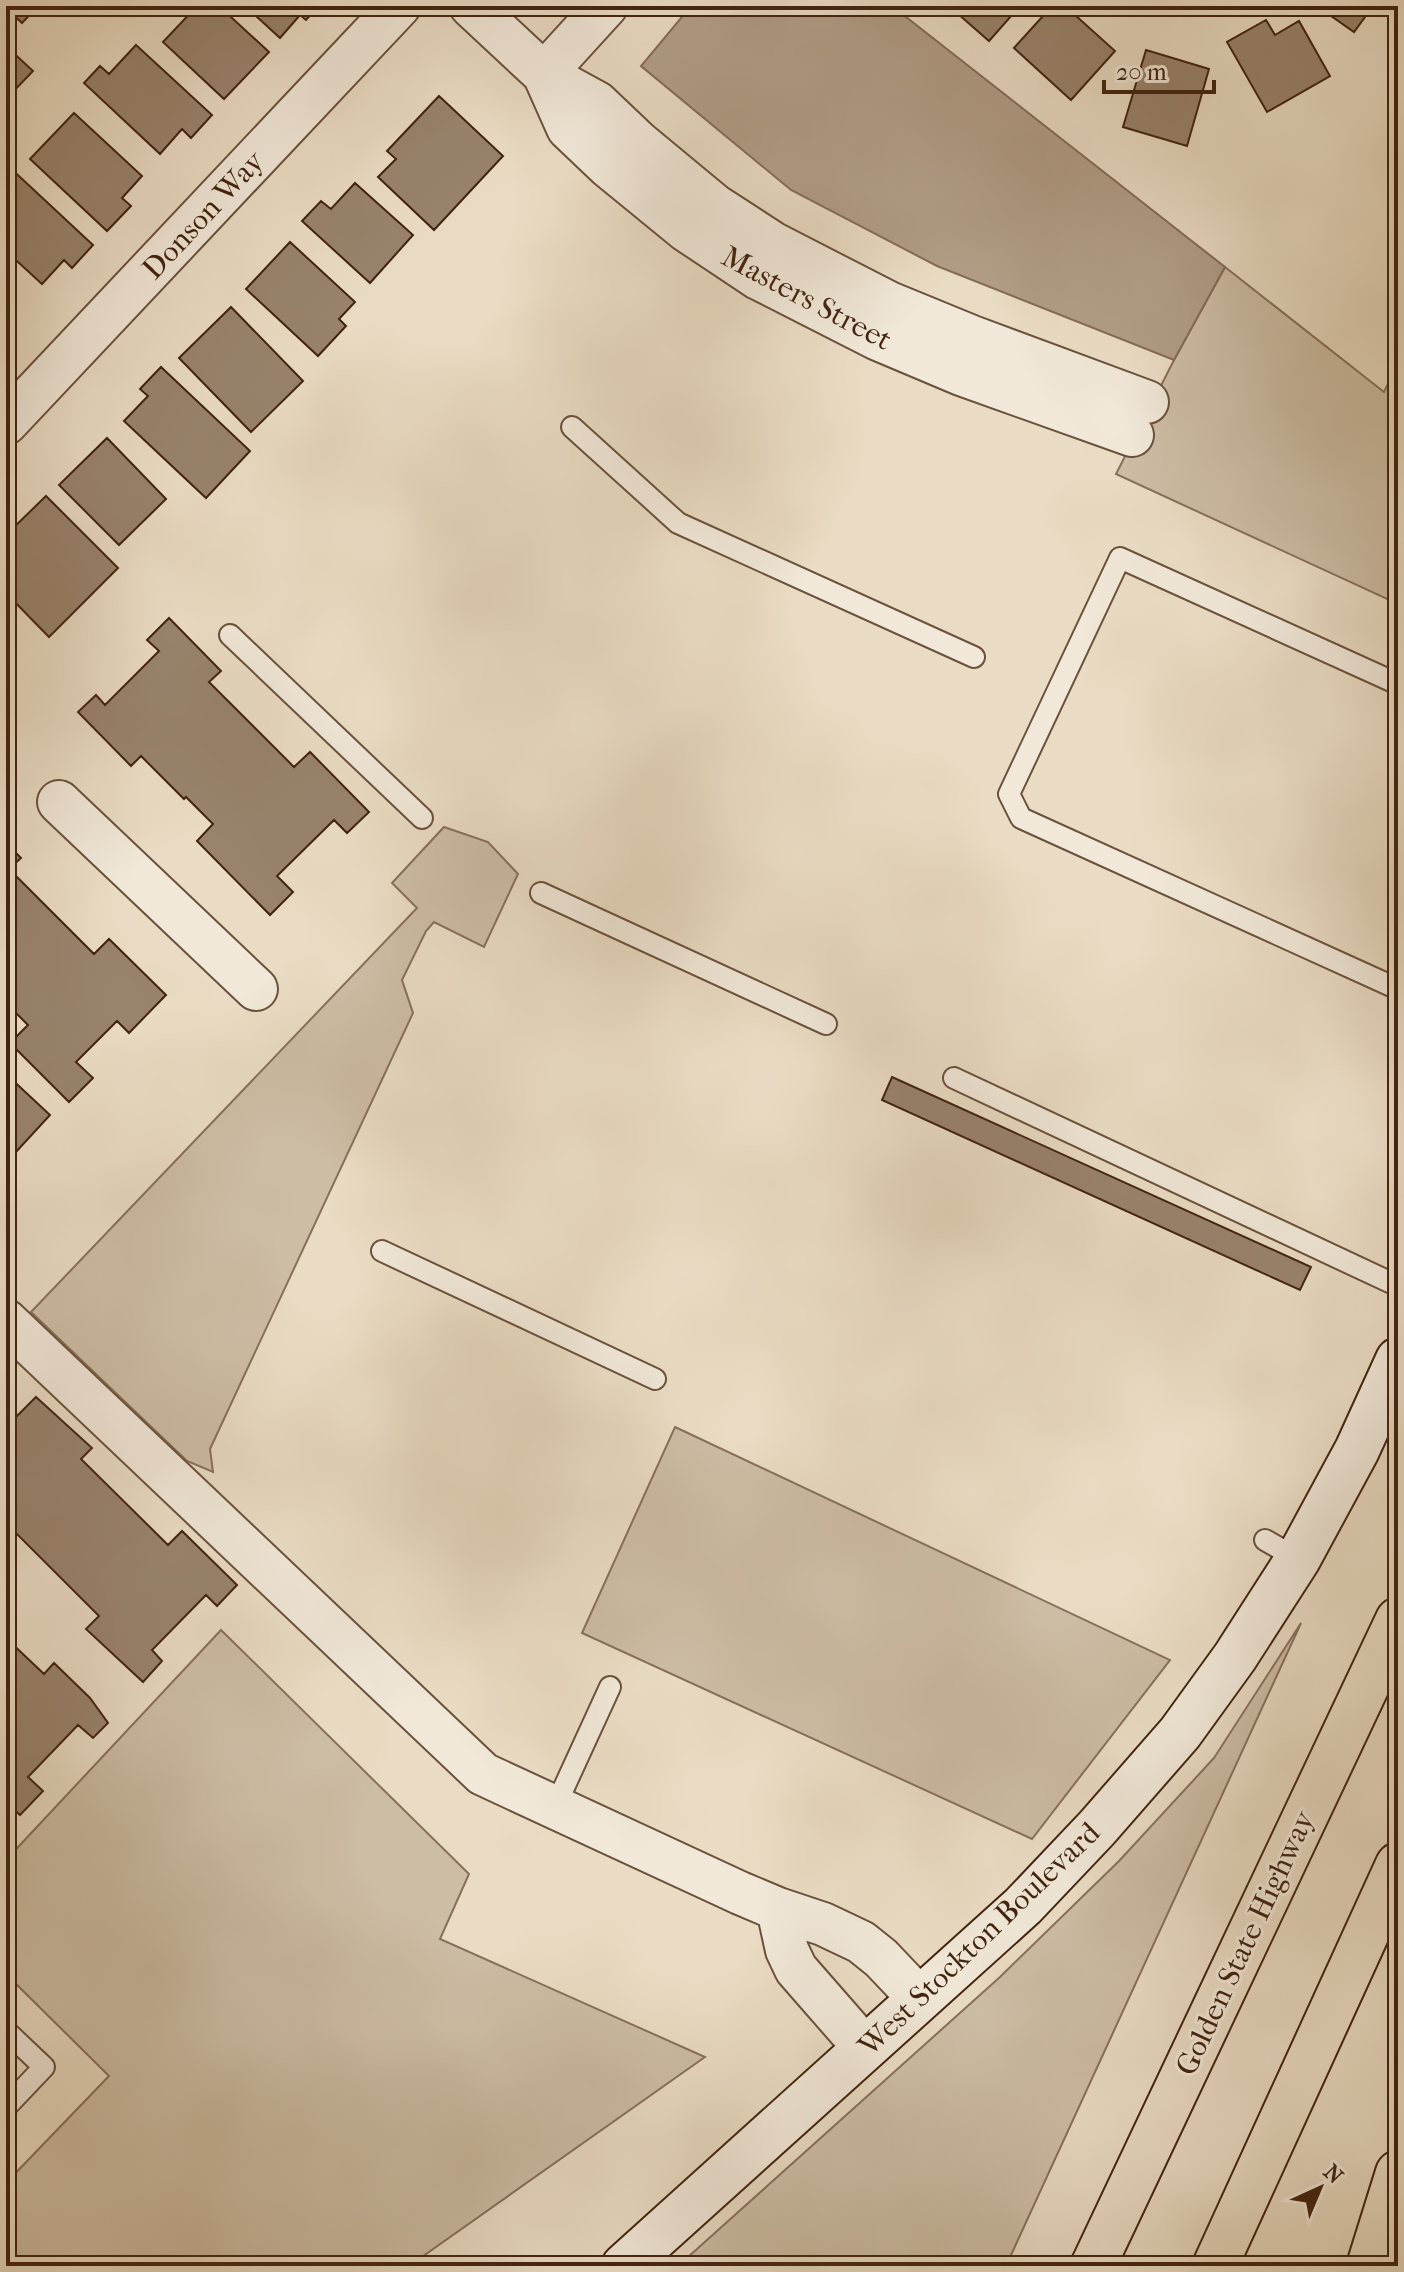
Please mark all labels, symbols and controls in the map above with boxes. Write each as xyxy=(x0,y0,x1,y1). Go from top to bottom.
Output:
scale bar xyxy=(1104,44,1214,94)
text: 20 m xyxy=(1116,58,1167,86)
street label: Donson Way xyxy=(135,143,272,287)
street label: Masters Street xyxy=(716,239,898,358)
street label: Golden State Highway xyxy=(1169,1805,1322,2081)
street label: West Stockton Boulevard xyxy=(851,1815,1108,2064)
north arrow xyxy=(1280,2148,1360,2228)
text: N xyxy=(1318,2159,1348,2190)

